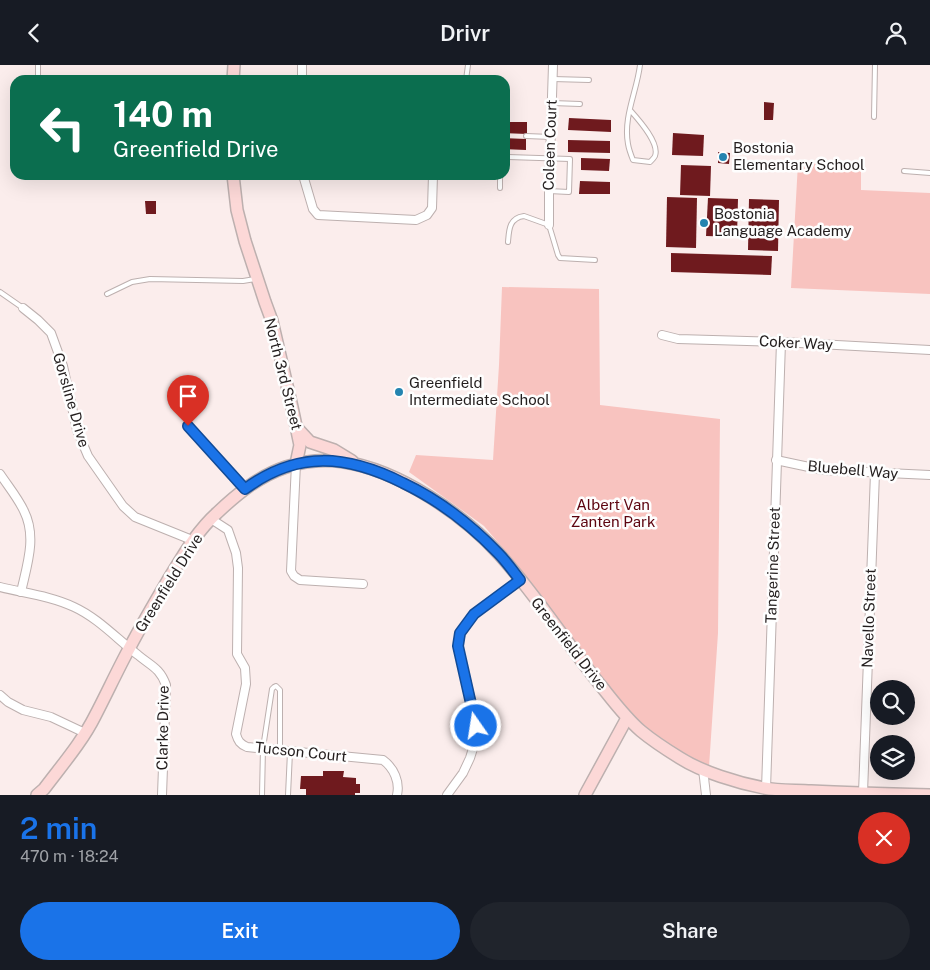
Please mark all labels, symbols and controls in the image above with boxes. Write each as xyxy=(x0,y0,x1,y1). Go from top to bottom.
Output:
icon: back xyxy=(20,19,48,47)
icon: person xyxy=(882,19,910,47)
text: Drivr xyxy=(440,20,490,46)
text: 140 m xyxy=(113,94,213,135)
icon: left xyxy=(30,95,95,160)
street label: Coleen Court xyxy=(539,99,560,191)
text: Greenfield Drive xyxy=(113,136,279,162)
place label: Bostonia Elementary School xyxy=(733,139,865,173)
marker: Bostonia Elementary School xyxy=(717,151,729,163)
place label: Bostonia Language Academy xyxy=(714,205,852,239)
marker: Bostonia Language Academy xyxy=(698,217,710,229)
street label: North 3rd Street xyxy=(261,316,306,432)
street label: Coker Way xyxy=(759,332,834,353)
street label: Gorsline Drive xyxy=(50,351,93,449)
place label: Greenfield Intermediate School xyxy=(409,374,550,408)
pin xyxy=(167,375,209,426)
icon: arrive xyxy=(174,382,202,410)
marker: Greenfield Intermediate School xyxy=(393,386,405,398)
street label: Bluebell Way xyxy=(807,457,899,482)
park label: Albert Van Zanten Park xyxy=(571,496,655,530)
street label: Tangerine Street xyxy=(762,506,783,624)
street label: Greenfield Drive xyxy=(131,530,206,635)
street label: Navello Street xyxy=(858,568,879,668)
street label: Greenfield Drive xyxy=(528,594,611,693)
map controls xyxy=(870,680,915,780)
button: search xyxy=(870,680,915,725)
street label: Clarke Drive xyxy=(153,685,172,771)
position arrow xyxy=(449,699,501,751)
button: layers xyxy=(870,735,915,780)
street label: Tucson Court xyxy=(254,738,348,765)
text: 2 min xyxy=(20,810,97,846)
button: close xyxy=(858,812,910,864)
text: 470 m · 18:24 xyxy=(20,847,119,866)
button: Exit xyxy=(20,902,460,960)
button: Share xyxy=(470,902,910,960)

